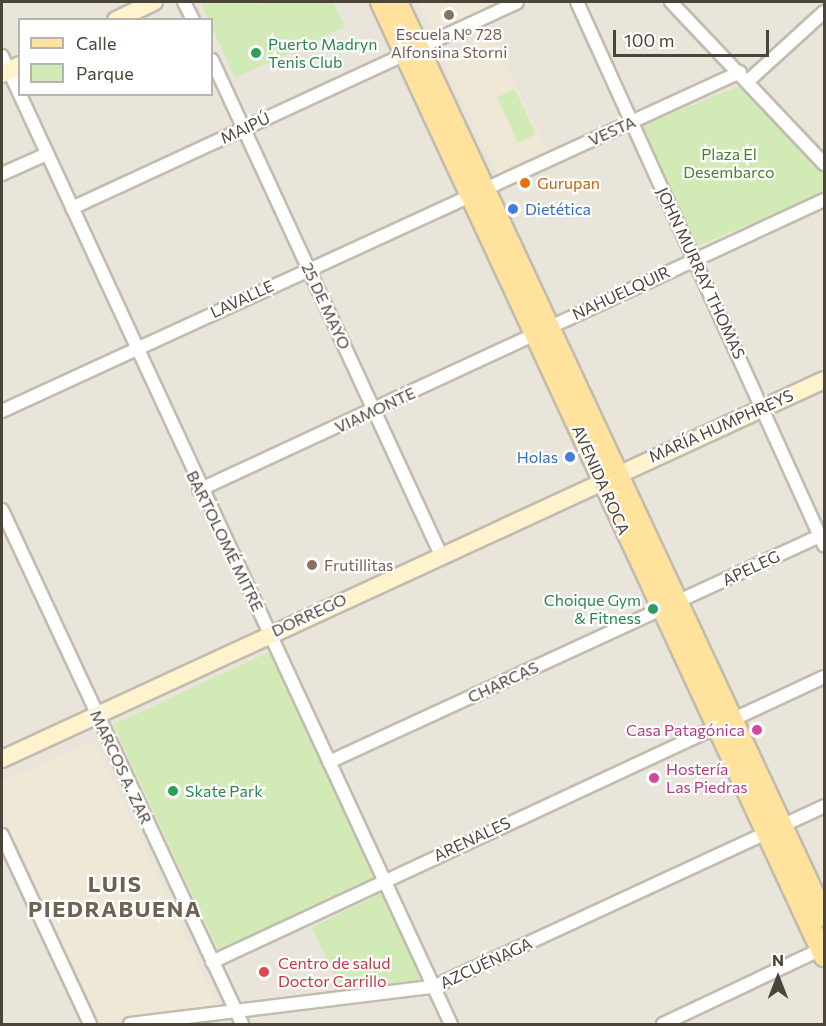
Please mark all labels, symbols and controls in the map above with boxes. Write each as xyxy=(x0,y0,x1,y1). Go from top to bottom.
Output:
marker: Escuela Nº 728 Alfonsina Storni xyxy=(442,8,456,22)
legend xyxy=(18,18,213,96)
scale bar xyxy=(616,18,772,56)
place label: Escuela Nº 728 Alfonsina Storni xyxy=(391,24,507,62)
text: 100 m xyxy=(624,29,674,51)
text: Calle xyxy=(76,32,116,54)
place label: Puerto Madryn Tenis Club xyxy=(268,34,377,72)
marker: Puerto Madryn Tenis Club xyxy=(249,46,263,60)
text: Parque xyxy=(76,62,134,84)
street label: MAIPÚ xyxy=(217,108,273,148)
street label: VESTA xyxy=(585,112,639,150)
park label: Plaza El Desembarco xyxy=(683,144,775,182)
place label: Gurupan xyxy=(537,173,600,193)
marker: Gurupan xyxy=(518,176,532,190)
street label: JOHN MURRAY THOMAS xyxy=(653,184,749,362)
place label: Dietética xyxy=(525,199,591,219)
marker: Dietética xyxy=(506,202,520,216)
street label: 25 DE MAYO xyxy=(298,260,354,352)
street label: NAHUELQUIR xyxy=(569,262,673,324)
street label: LAVALLE xyxy=(207,276,277,322)
street label: VIAMONTE xyxy=(332,383,418,437)
street label: MARÍA HUMPHREYS xyxy=(646,385,796,467)
street label: AVENIDA ROCA xyxy=(568,422,634,538)
place label: Holas xyxy=(517,447,558,467)
marker: Holas xyxy=(563,450,577,464)
street label: BARTOLOMÉ MITRE xyxy=(183,467,267,615)
street label: APELEG xyxy=(719,546,783,590)
place label: Frutillitas xyxy=(324,555,393,575)
marker: Frutillitas xyxy=(305,558,319,572)
street label: DORREGO xyxy=(268,589,350,641)
place label: Choique Gym & Fitness xyxy=(544,590,641,628)
marker: Choique Gym & Fitness xyxy=(646,602,660,616)
street label: CHARCAS xyxy=(465,657,541,707)
street label: MARCOS A. ZAR xyxy=(86,707,156,827)
place label: Casa Patagónica xyxy=(626,720,745,740)
marker: Casa Patagónica xyxy=(750,723,764,737)
place label: Hostería Las Piedras xyxy=(666,759,748,797)
marker: Hostería Las Piedras xyxy=(647,771,661,785)
place label: Skate Park xyxy=(185,781,263,801)
marker: Skate Park xyxy=(166,784,180,798)
street label: ARENALES xyxy=(431,813,513,865)
district label: LUIS PIEDRABUENA xyxy=(28,870,202,921)
street label: AZCUÉNAGA xyxy=(437,933,535,993)
north arrow xyxy=(748,948,808,1008)
text: N xyxy=(772,950,784,969)
place label: Centro de salud Doctor Carrillo xyxy=(278,953,390,991)
marker: Centro de salud Doctor Carrillo xyxy=(255,963,273,981)

